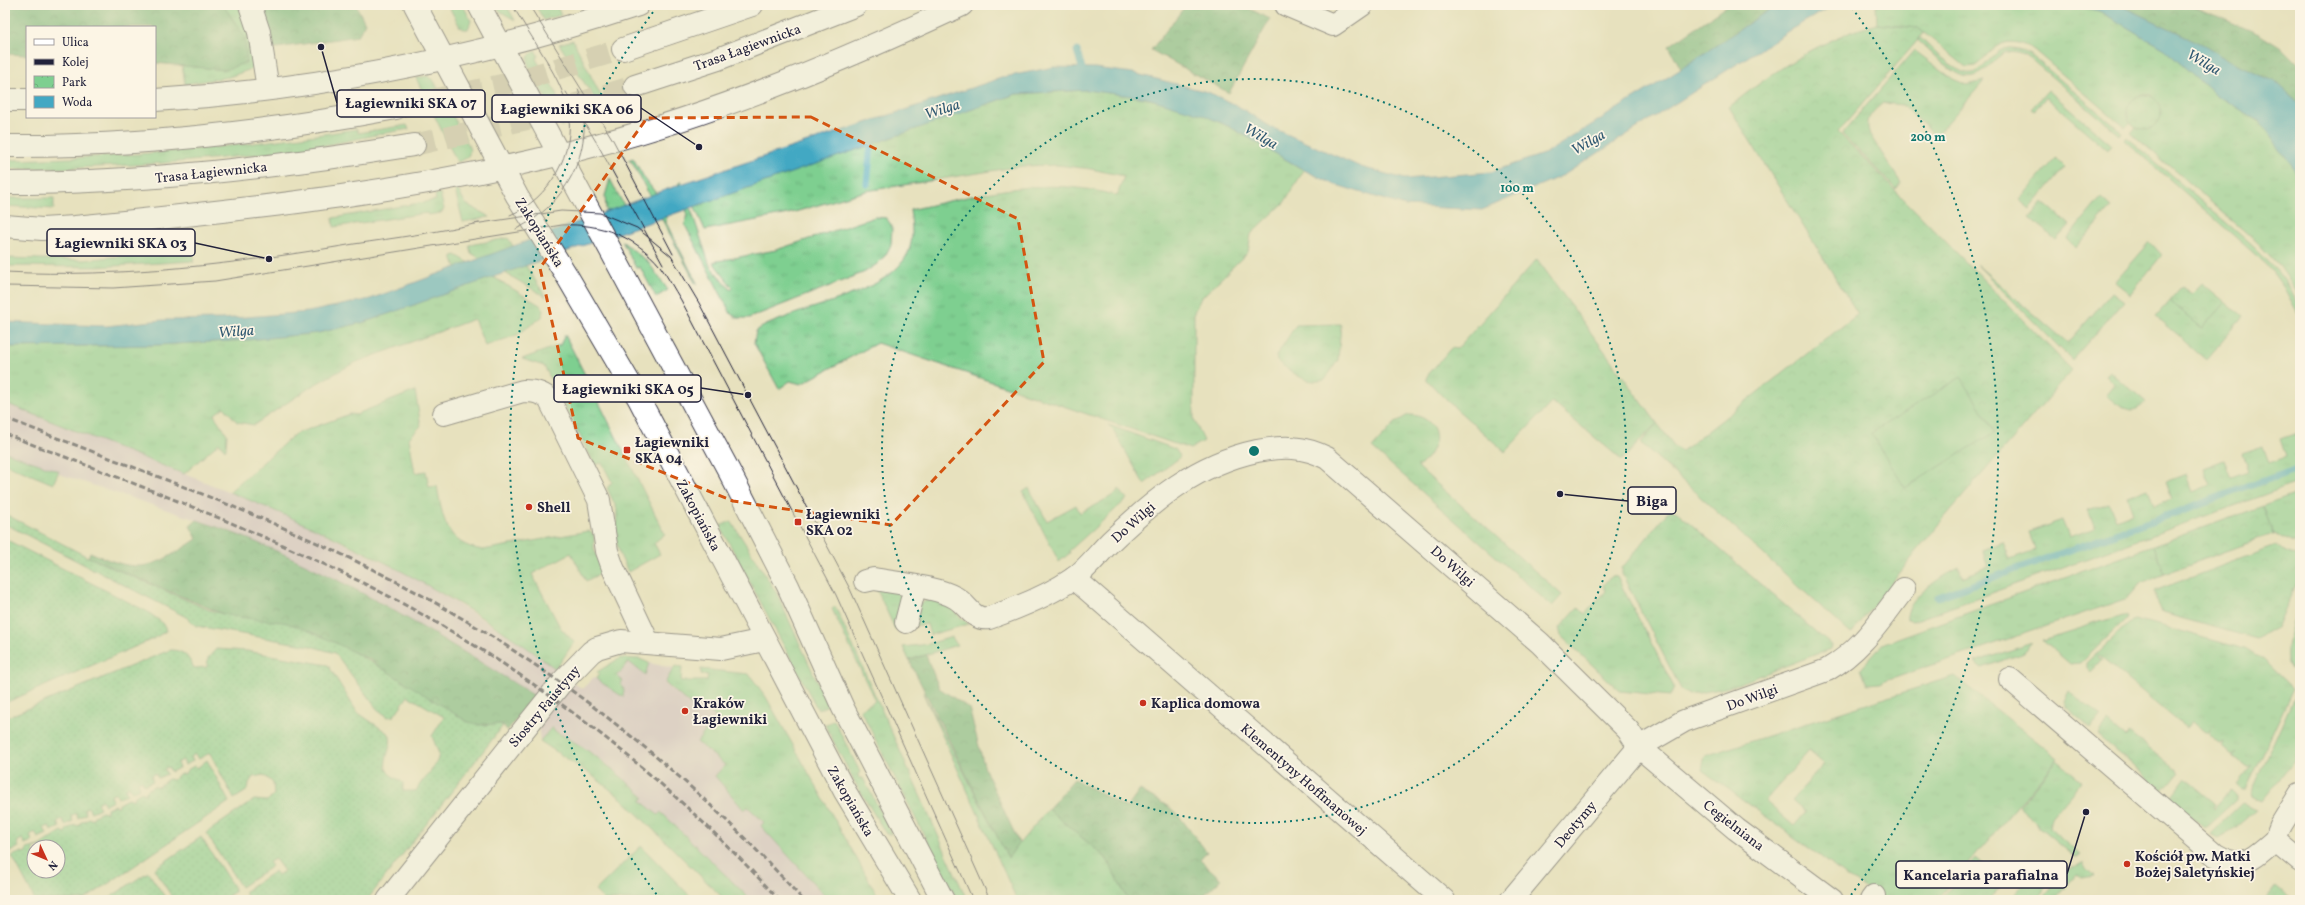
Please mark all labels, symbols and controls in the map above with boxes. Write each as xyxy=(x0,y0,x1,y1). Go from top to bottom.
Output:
street label: Trasa Łagiewnicka xyxy=(691,20,804,77)
legend xyxy=(26,26,156,118)
text: Ulica xyxy=(62,35,89,51)
water label: Wilga xyxy=(2182,45,2224,81)
text: Kolej xyxy=(62,55,89,71)
text: Park xyxy=(62,75,87,91)
callout: Łagiewniki SKA 07 xyxy=(337,90,485,117)
text: Łagiewniki SKA 07 xyxy=(345,94,477,115)
text: Woda xyxy=(62,95,92,111)
callout: Łagiewniki SKA 06 xyxy=(492,95,641,122)
water label: Wilga xyxy=(922,95,963,126)
text: Łagiewniki SKA 06 xyxy=(501,100,633,121)
water label: Wilga xyxy=(1239,119,1281,155)
water label: Wilga xyxy=(1568,125,1610,161)
text: 200 m xyxy=(1910,130,1946,146)
street label: Trasa Łagiewnicka xyxy=(154,158,268,189)
text: 100 m xyxy=(1500,181,1534,197)
street label: Zakopiańska xyxy=(510,194,568,271)
callout: Łagiewniki SKA 03 xyxy=(47,229,195,256)
text: Łagiewniki SKA 03 xyxy=(55,234,187,255)
water label: Wilga xyxy=(217,321,255,344)
callout: Łagiewniki SKA 05 xyxy=(554,375,701,402)
text: Łagiewniki SKA 05 xyxy=(562,380,694,401)
place label: Łagiewniki SKA 04 xyxy=(635,434,709,469)
centre of rings xyxy=(1247,444,1261,458)
marker: Łagiewniki SKA 04 xyxy=(622,445,632,455)
street label: Zakopiańska xyxy=(671,476,725,555)
callout: Biga xyxy=(1628,487,1676,514)
text: Biga xyxy=(1636,492,1668,513)
street label: Do Wilgi xyxy=(1108,498,1160,548)
place label: Shell xyxy=(537,499,571,518)
marker: Shell xyxy=(524,502,534,512)
place label: Łagiewniki SKA 02 xyxy=(806,506,880,541)
marker: Łagiewniki SKA 02 xyxy=(793,517,803,527)
street label: Do Wilgi xyxy=(1426,542,1478,592)
street label: Siostry Faustyny xyxy=(505,661,585,752)
street label: Do Wilgi xyxy=(1724,680,1781,716)
place label: Kraków Łagiewniki xyxy=(693,695,767,730)
place label: Kaplica domowa xyxy=(1151,695,1260,714)
marker: Kaplica domowa xyxy=(1138,698,1148,708)
marker: Kraków Łagiewniki xyxy=(680,706,690,716)
street label: Klementyny Hoffmanowej xyxy=(1236,720,1370,840)
street label: Zakopiańska xyxy=(822,763,878,841)
street label: Cegielniana xyxy=(1699,796,1768,856)
street label: Deotymy xyxy=(1551,797,1602,853)
north arrow xyxy=(26,839,66,879)
place label: Kościół pw. Matki Bożej Saletyńskiej xyxy=(2135,848,2255,883)
text: N xyxy=(44,857,60,873)
marker: Kościół pw. Matki Bożej Saletyńskiej xyxy=(2122,859,2132,869)
callout: Kancelaria parafialna xyxy=(1896,861,2067,888)
text: Kancelaria parafialna xyxy=(1903,866,2059,887)

